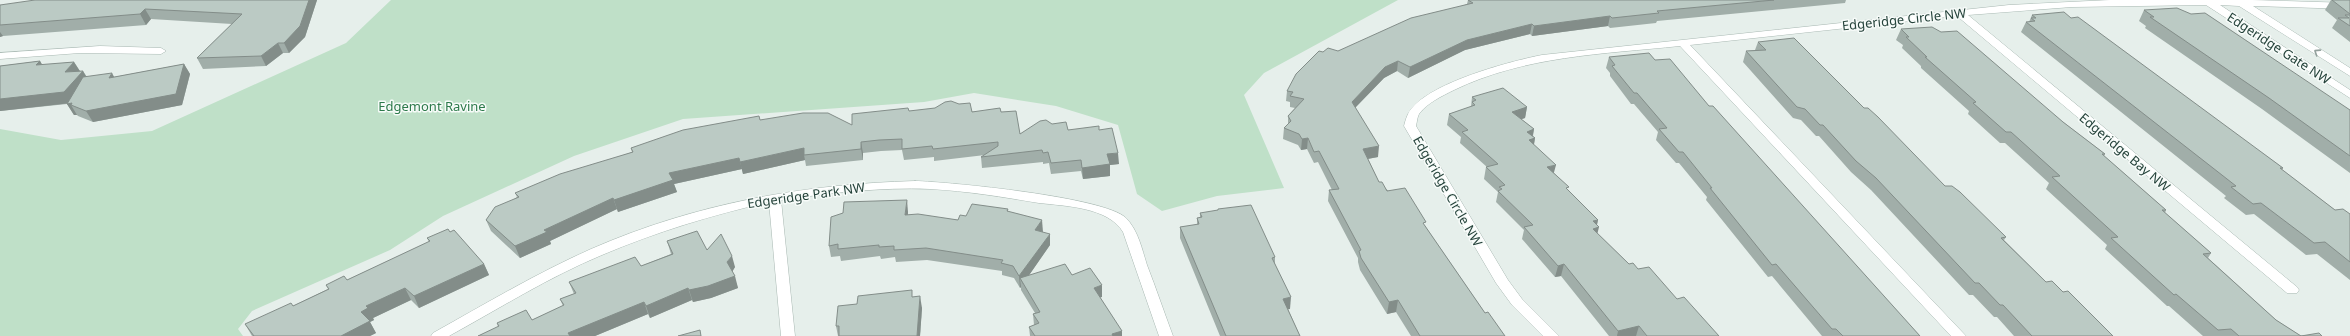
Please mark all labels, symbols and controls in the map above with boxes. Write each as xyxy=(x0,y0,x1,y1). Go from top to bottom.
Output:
street label: Edgeridge Circle NW xyxy=(1841,4,1967,34)
street label: Edgeridge Gate NW xyxy=(2224,8,2334,88)
one-way arrow xyxy=(2314,49,2321,56)
park label: Edgemont Ravine xyxy=(378,97,486,115)
street label: Edgeridge Bay NW xyxy=(2076,109,2174,195)
street label: Edgeridge Circle NW xyxy=(1409,132,1487,250)
street label: Edgeridge Park NW xyxy=(746,178,866,212)

